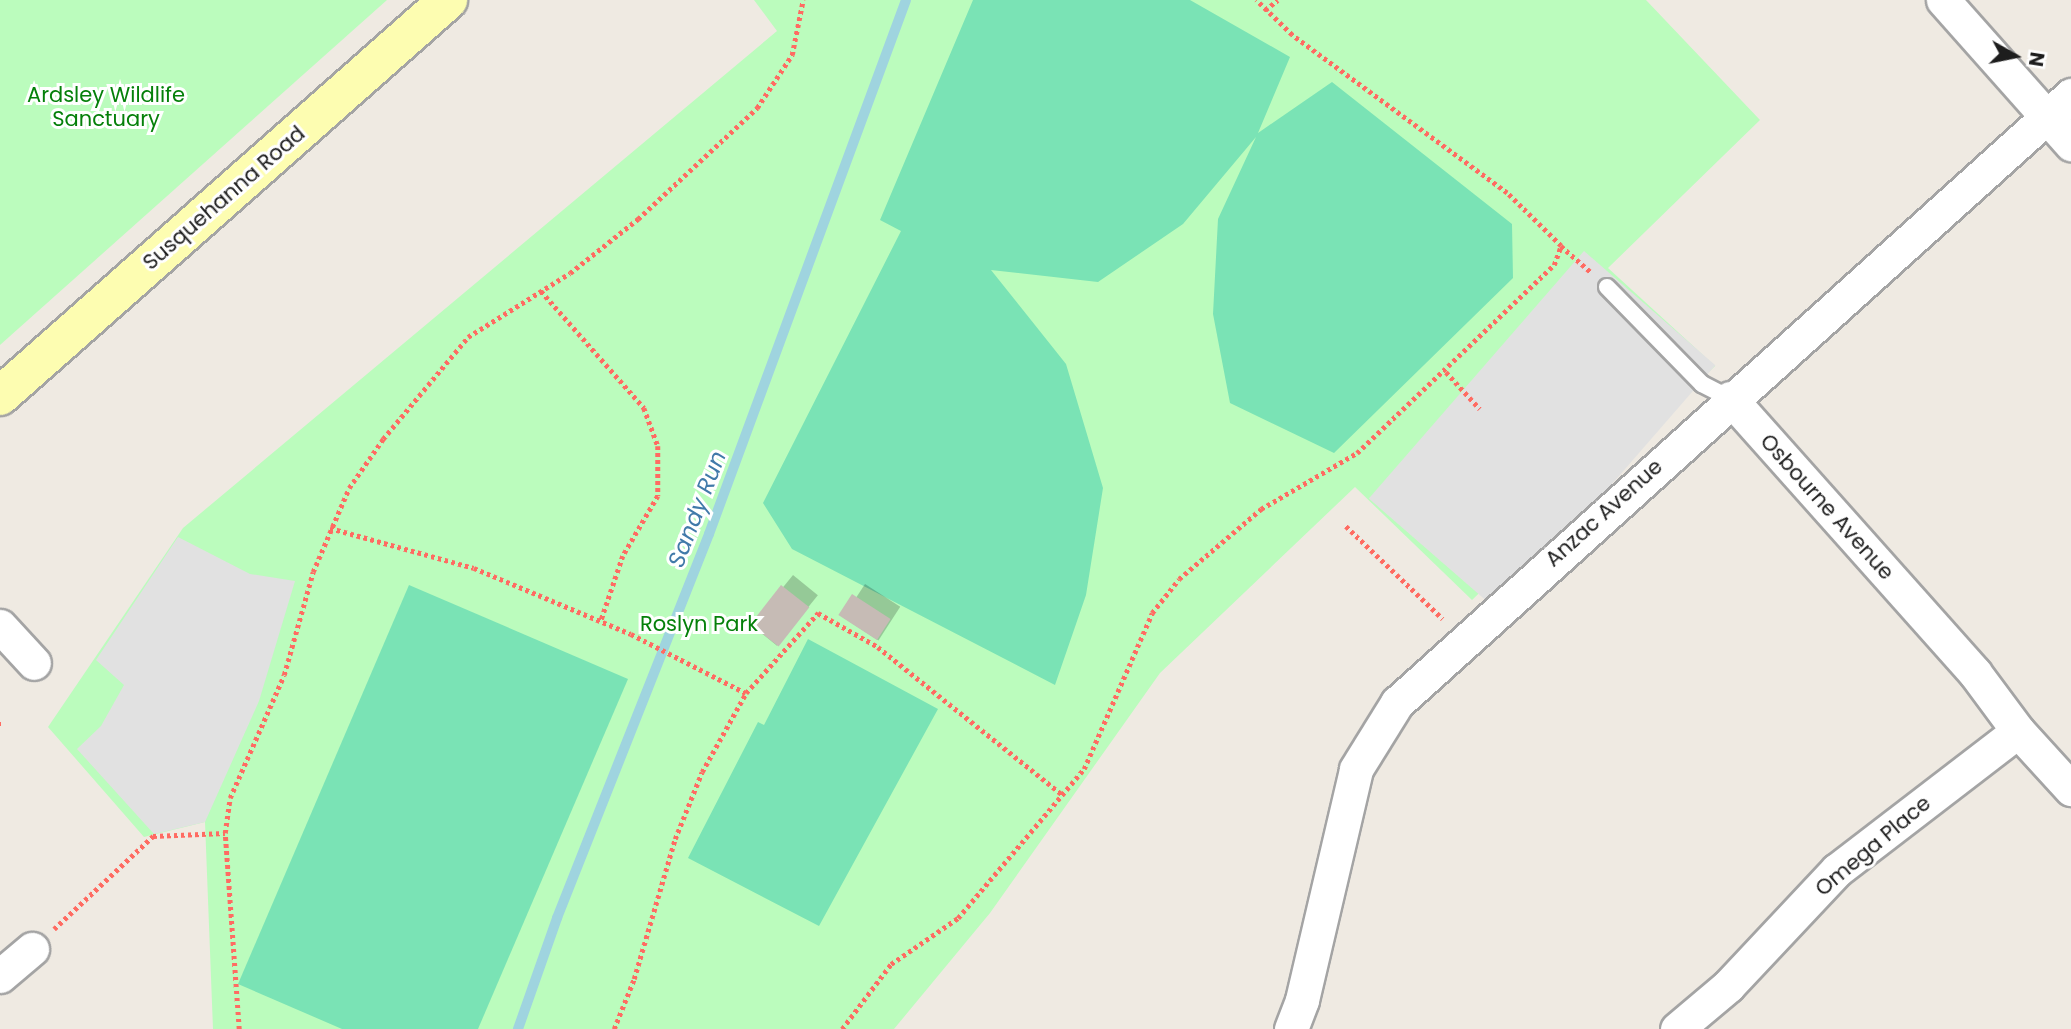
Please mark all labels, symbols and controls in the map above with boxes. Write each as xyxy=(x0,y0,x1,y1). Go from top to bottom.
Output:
north arrow xyxy=(1980,21,2050,91)
text: N xyxy=(2022,50,2051,69)
park label: Ardsley Wildlife Sanctuary xyxy=(27,82,185,132)
street label: Susquehanna Road xyxy=(138,121,310,275)
street label: Osbourne Avenue xyxy=(1755,429,1899,585)
water label: Sandy Run xyxy=(662,447,732,571)
street label: Anzac Avenue xyxy=(1540,454,1668,572)
park label: Roslyn Park xyxy=(640,611,758,637)
street label: Omega Place xyxy=(1810,791,1936,901)

